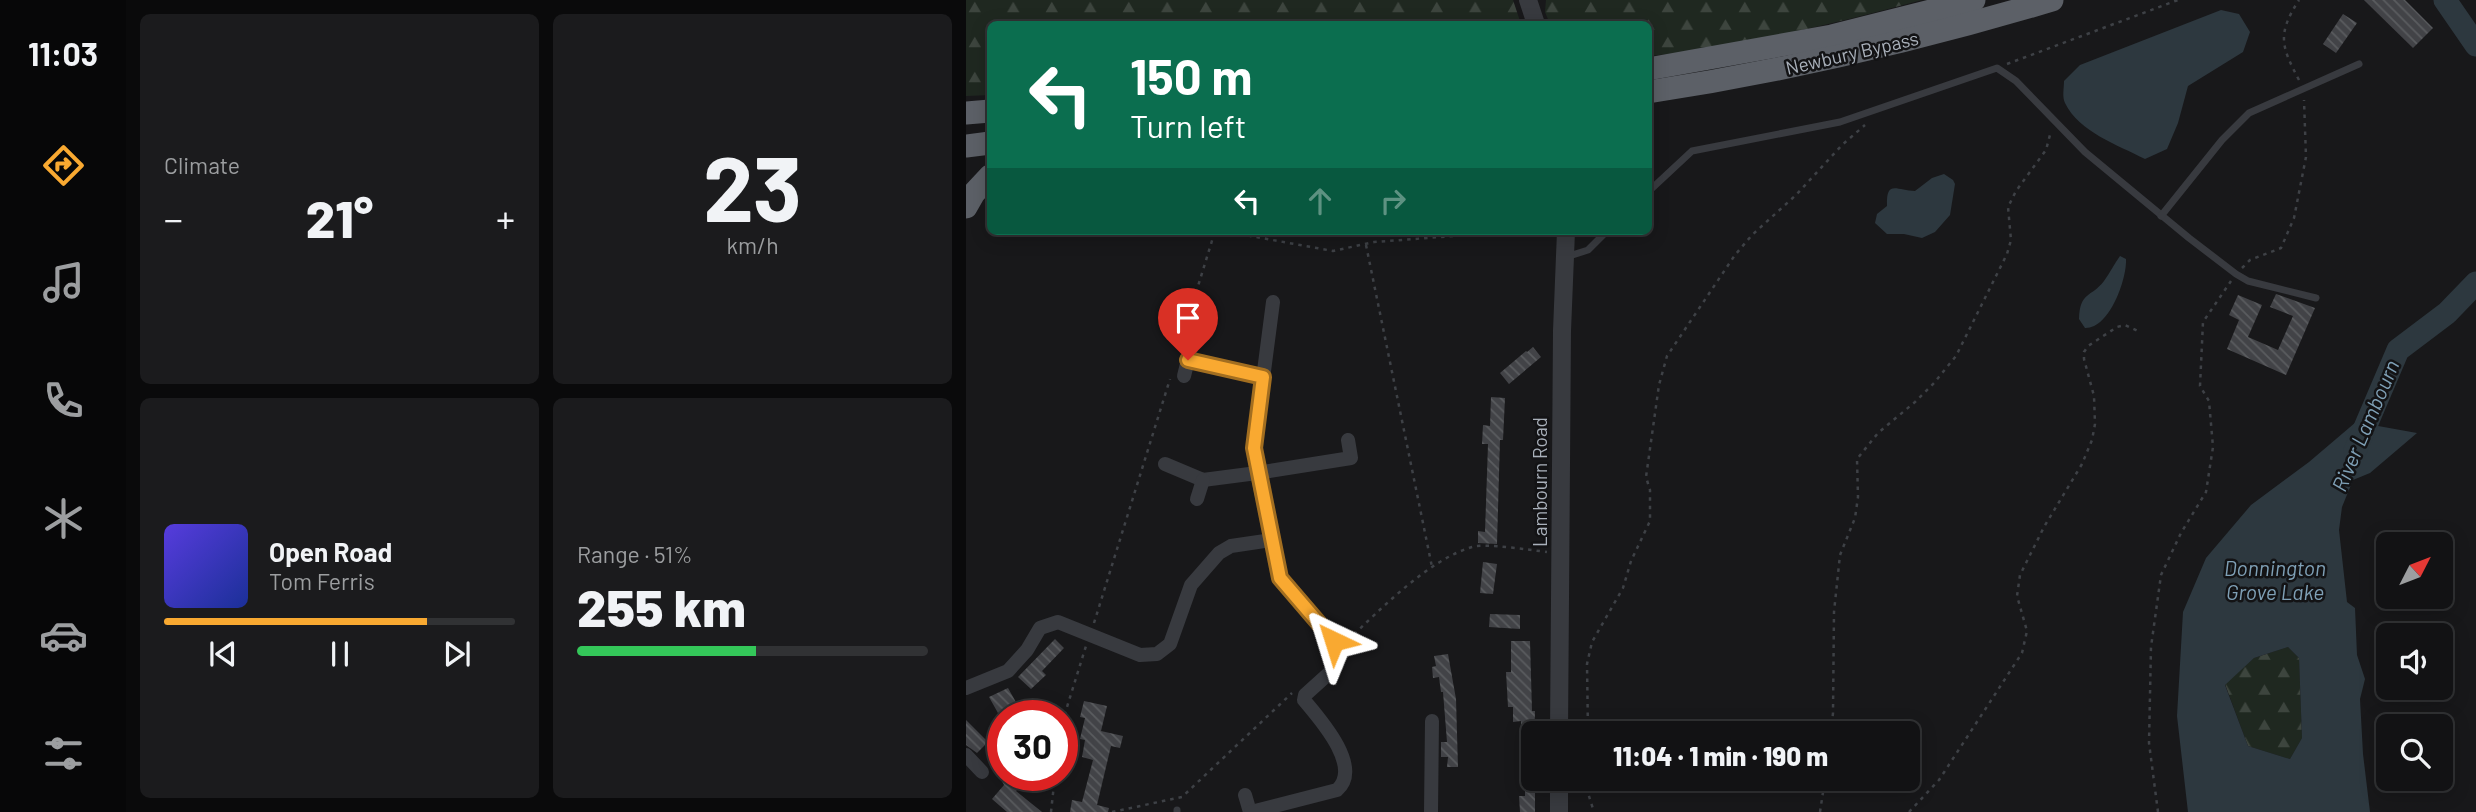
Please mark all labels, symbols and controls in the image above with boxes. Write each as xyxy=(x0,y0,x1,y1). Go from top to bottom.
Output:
street label: Newbury Bypass xyxy=(1783,26,1921,79)
text: 11:03 xyxy=(28,34,98,72)
text: 150 m xyxy=(1130,46,1252,105)
icon: left xyxy=(1015,49,1106,140)
text: Turn left xyxy=(1130,106,1247,144)
text: 23 xyxy=(703,131,802,240)
icon: directions xyxy=(39,141,88,190)
text: Climate xyxy=(164,151,240,179)
icon: left xyxy=(1228,182,1266,220)
icon: ahead xyxy=(1301,182,1339,220)
icon: right xyxy=(1374,182,1412,220)
text: 21° xyxy=(306,186,373,248)
text: − xyxy=(164,195,183,241)
text: + xyxy=(496,195,515,241)
text: km/h xyxy=(726,231,779,259)
icon: music xyxy=(39,258,88,307)
pin xyxy=(1158,288,1218,360)
icon: arrive xyxy=(1169,299,1207,337)
water label: River Lambourn xyxy=(2326,356,2404,495)
icon: phone xyxy=(39,376,88,425)
street label: Lambourn Road xyxy=(1528,417,1551,547)
icon: climate xyxy=(39,494,88,543)
north arrow xyxy=(2376,532,2454,609)
map controls xyxy=(2376,532,2453,791)
text: Open Road xyxy=(269,536,392,567)
text: Range · 51% xyxy=(577,540,693,568)
water label: Donnington Grove Lake xyxy=(2224,555,2326,604)
text: Tom Ferris xyxy=(269,567,375,595)
text: 255 km xyxy=(577,575,746,637)
position arrow xyxy=(1297,604,1371,678)
icon: car xyxy=(39,611,88,660)
button: sound xyxy=(2376,623,2453,700)
icon: previous xyxy=(204,635,242,673)
icon: pause xyxy=(321,635,359,673)
icon: next xyxy=(438,635,476,673)
speed limit sign: 30 xyxy=(987,700,1078,791)
button: search xyxy=(2376,714,2453,791)
icon: filters xyxy=(39,729,88,778)
text: 11:04 · 1 min · 190 m xyxy=(1613,740,1828,771)

